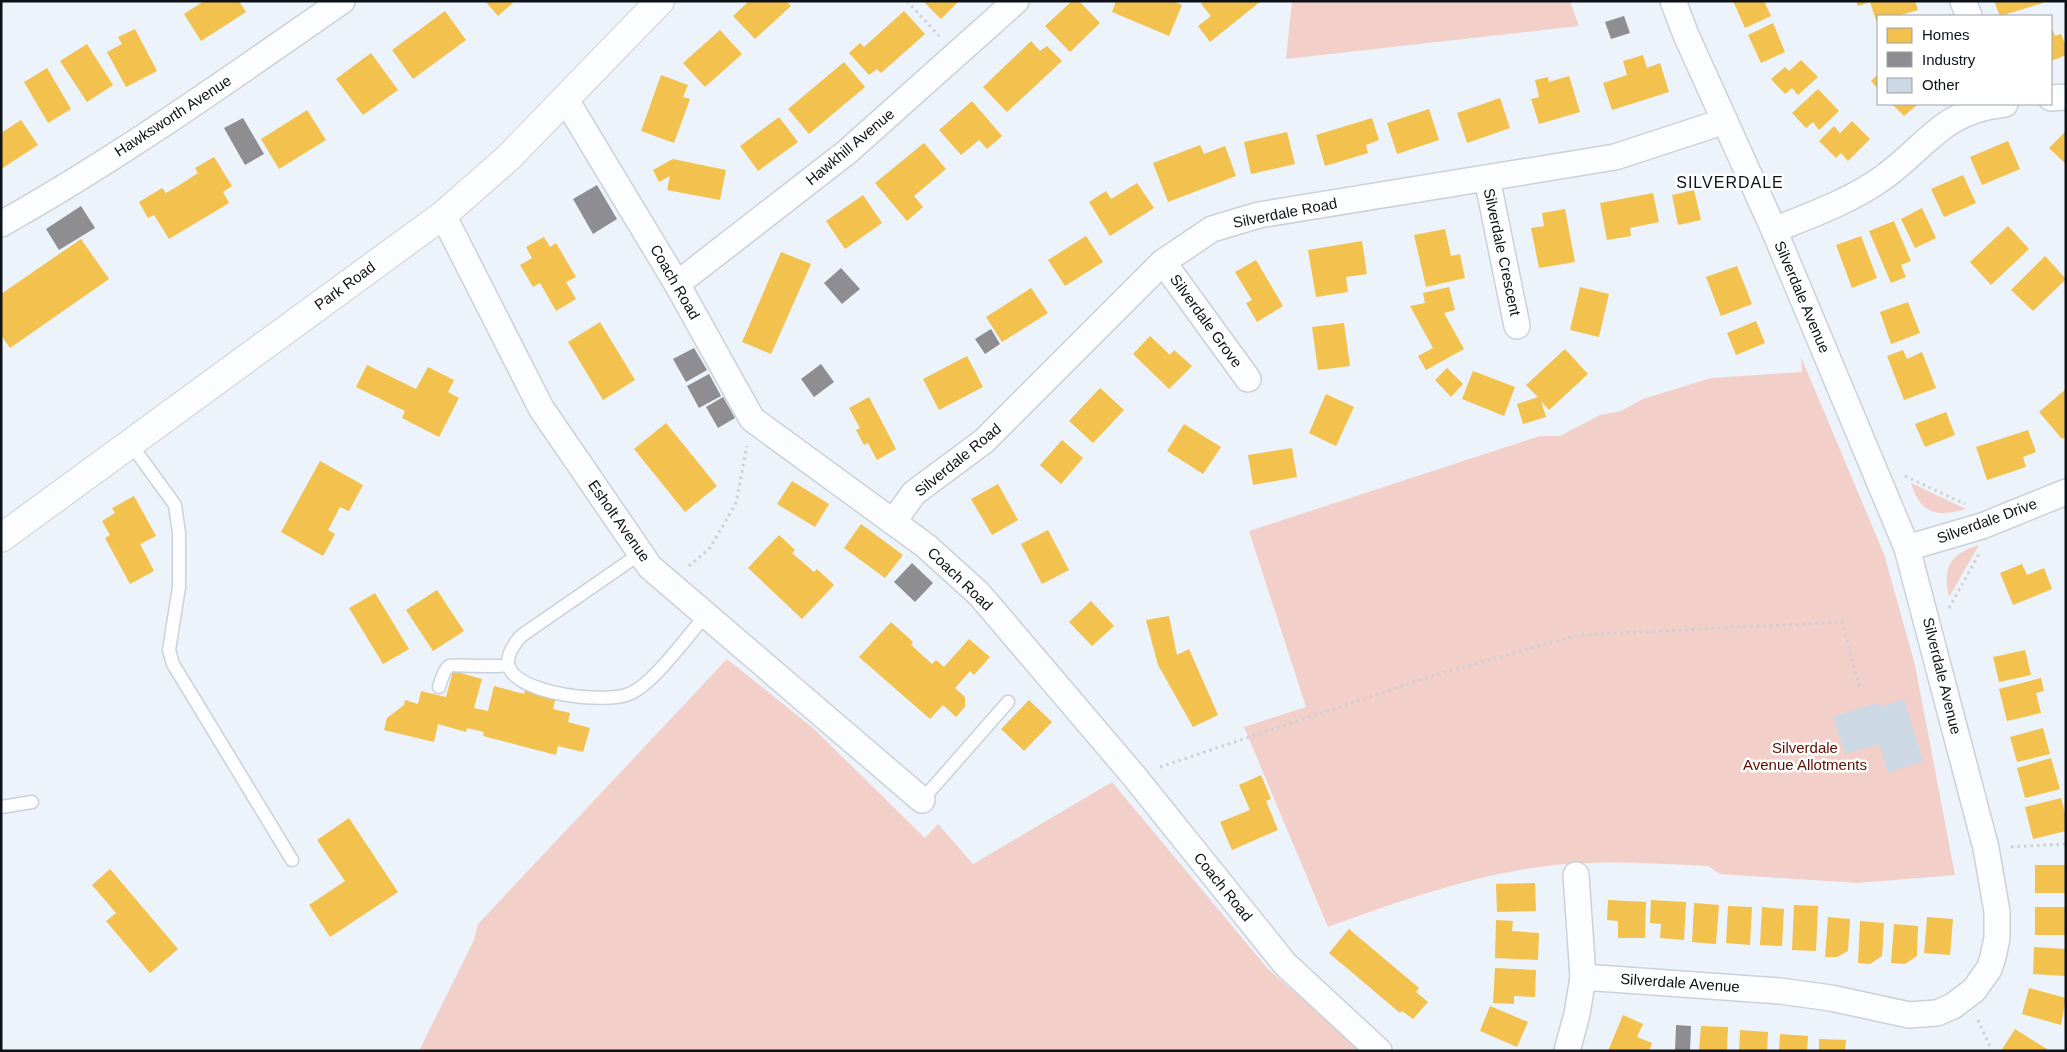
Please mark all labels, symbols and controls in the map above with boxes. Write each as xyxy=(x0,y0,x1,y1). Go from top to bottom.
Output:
legend xyxy=(1877,15,2052,105)
text: Homes xyxy=(1922,26,1970,43)
text: Industry xyxy=(1922,51,1976,68)
street label: Hawksworth Avenue xyxy=(111,72,234,160)
text: Other xyxy=(1922,76,1960,93)
street label: Hawkhill Avenue xyxy=(802,105,897,188)
district label: SILVERDALE xyxy=(1676,174,1784,191)
street label: Silverdale Crescent xyxy=(1481,187,1524,318)
street label: Silverdale Road xyxy=(1231,194,1339,231)
street label: Silverdale Avenue xyxy=(1771,238,1834,355)
street label: Coach Road xyxy=(647,241,704,322)
street label: Park Road xyxy=(311,258,378,313)
street label: Silverdale Grove xyxy=(1167,271,1246,371)
street label: Silverdale Road xyxy=(911,420,1004,500)
street label: Esholt Avenue xyxy=(585,477,654,565)
street label: Silverdale Drive xyxy=(1935,495,2039,546)
street label: Coach Road xyxy=(924,544,996,614)
street label: Silverdale Avenue xyxy=(1920,616,1965,736)
park label: Silverdale Avenue Allotments xyxy=(1743,739,1867,773)
street label: Coach Road xyxy=(1191,849,1256,924)
street label: Silverdale Avenue xyxy=(1620,970,1740,995)

